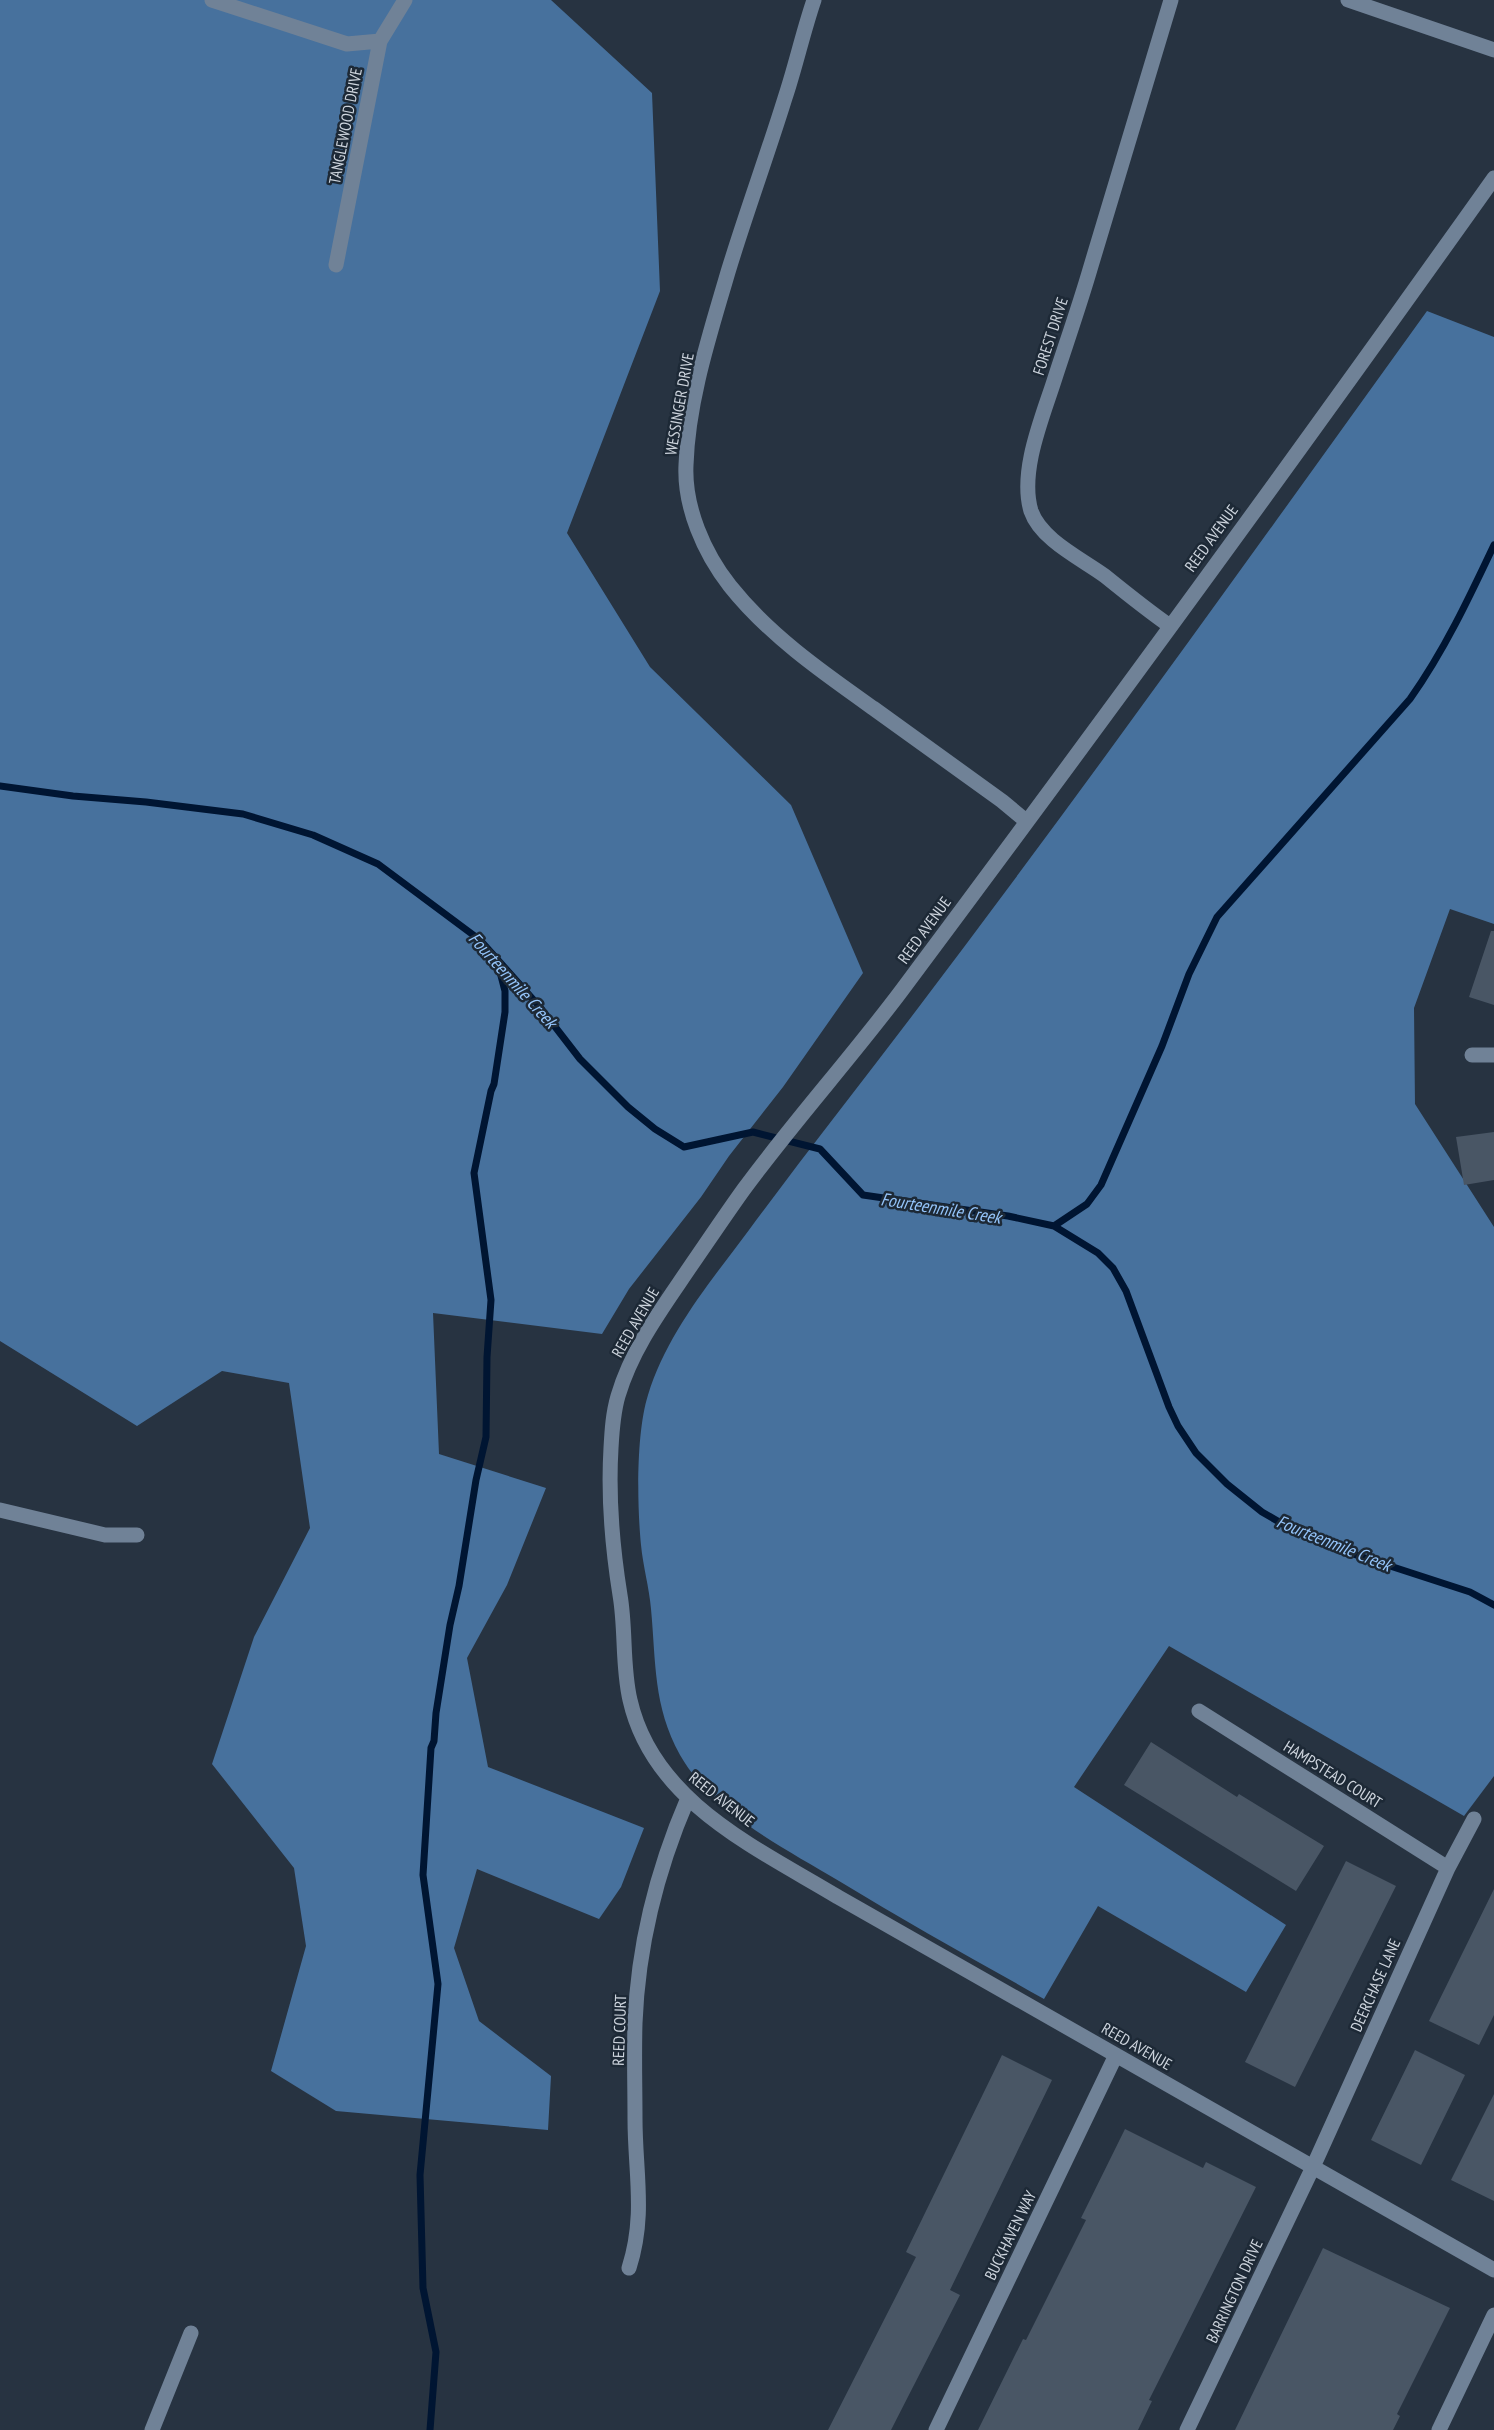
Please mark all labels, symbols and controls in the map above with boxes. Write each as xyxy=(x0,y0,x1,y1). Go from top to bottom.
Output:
street label: TANGLEWOOD DRIVE xyxy=(324,66,366,186)
street label: FOREST DRIVE xyxy=(1028,294,1072,378)
street label: WESSINGER DRIVE xyxy=(660,351,698,457)
street label: REED AVENUE xyxy=(1180,501,1242,575)
street label: REED AVENUE xyxy=(893,893,955,967)
water label: Fourteenmile Creek xyxy=(464,927,564,1034)
water label: Fourteenmile Creek xyxy=(879,1187,1005,1229)
street label: REED AVENUE xyxy=(607,1283,663,1361)
water label: Fourteenmile Creek xyxy=(1273,1510,1397,1577)
street label: HAMPSTEAD COURT xyxy=(1280,1736,1386,1812)
street label: REED AVENUE xyxy=(685,1767,759,1831)
street label: DEERCHASE LANE xyxy=(1346,1935,1404,2035)
street label: REED COURT xyxy=(608,1994,630,2066)
street label: REED AVENUE xyxy=(1098,2018,1176,2074)
street label: BUCKHAVEN WAY xyxy=(980,2186,1041,2283)
street label: BARRINGTON DRIVE xyxy=(1201,2236,1267,2346)

